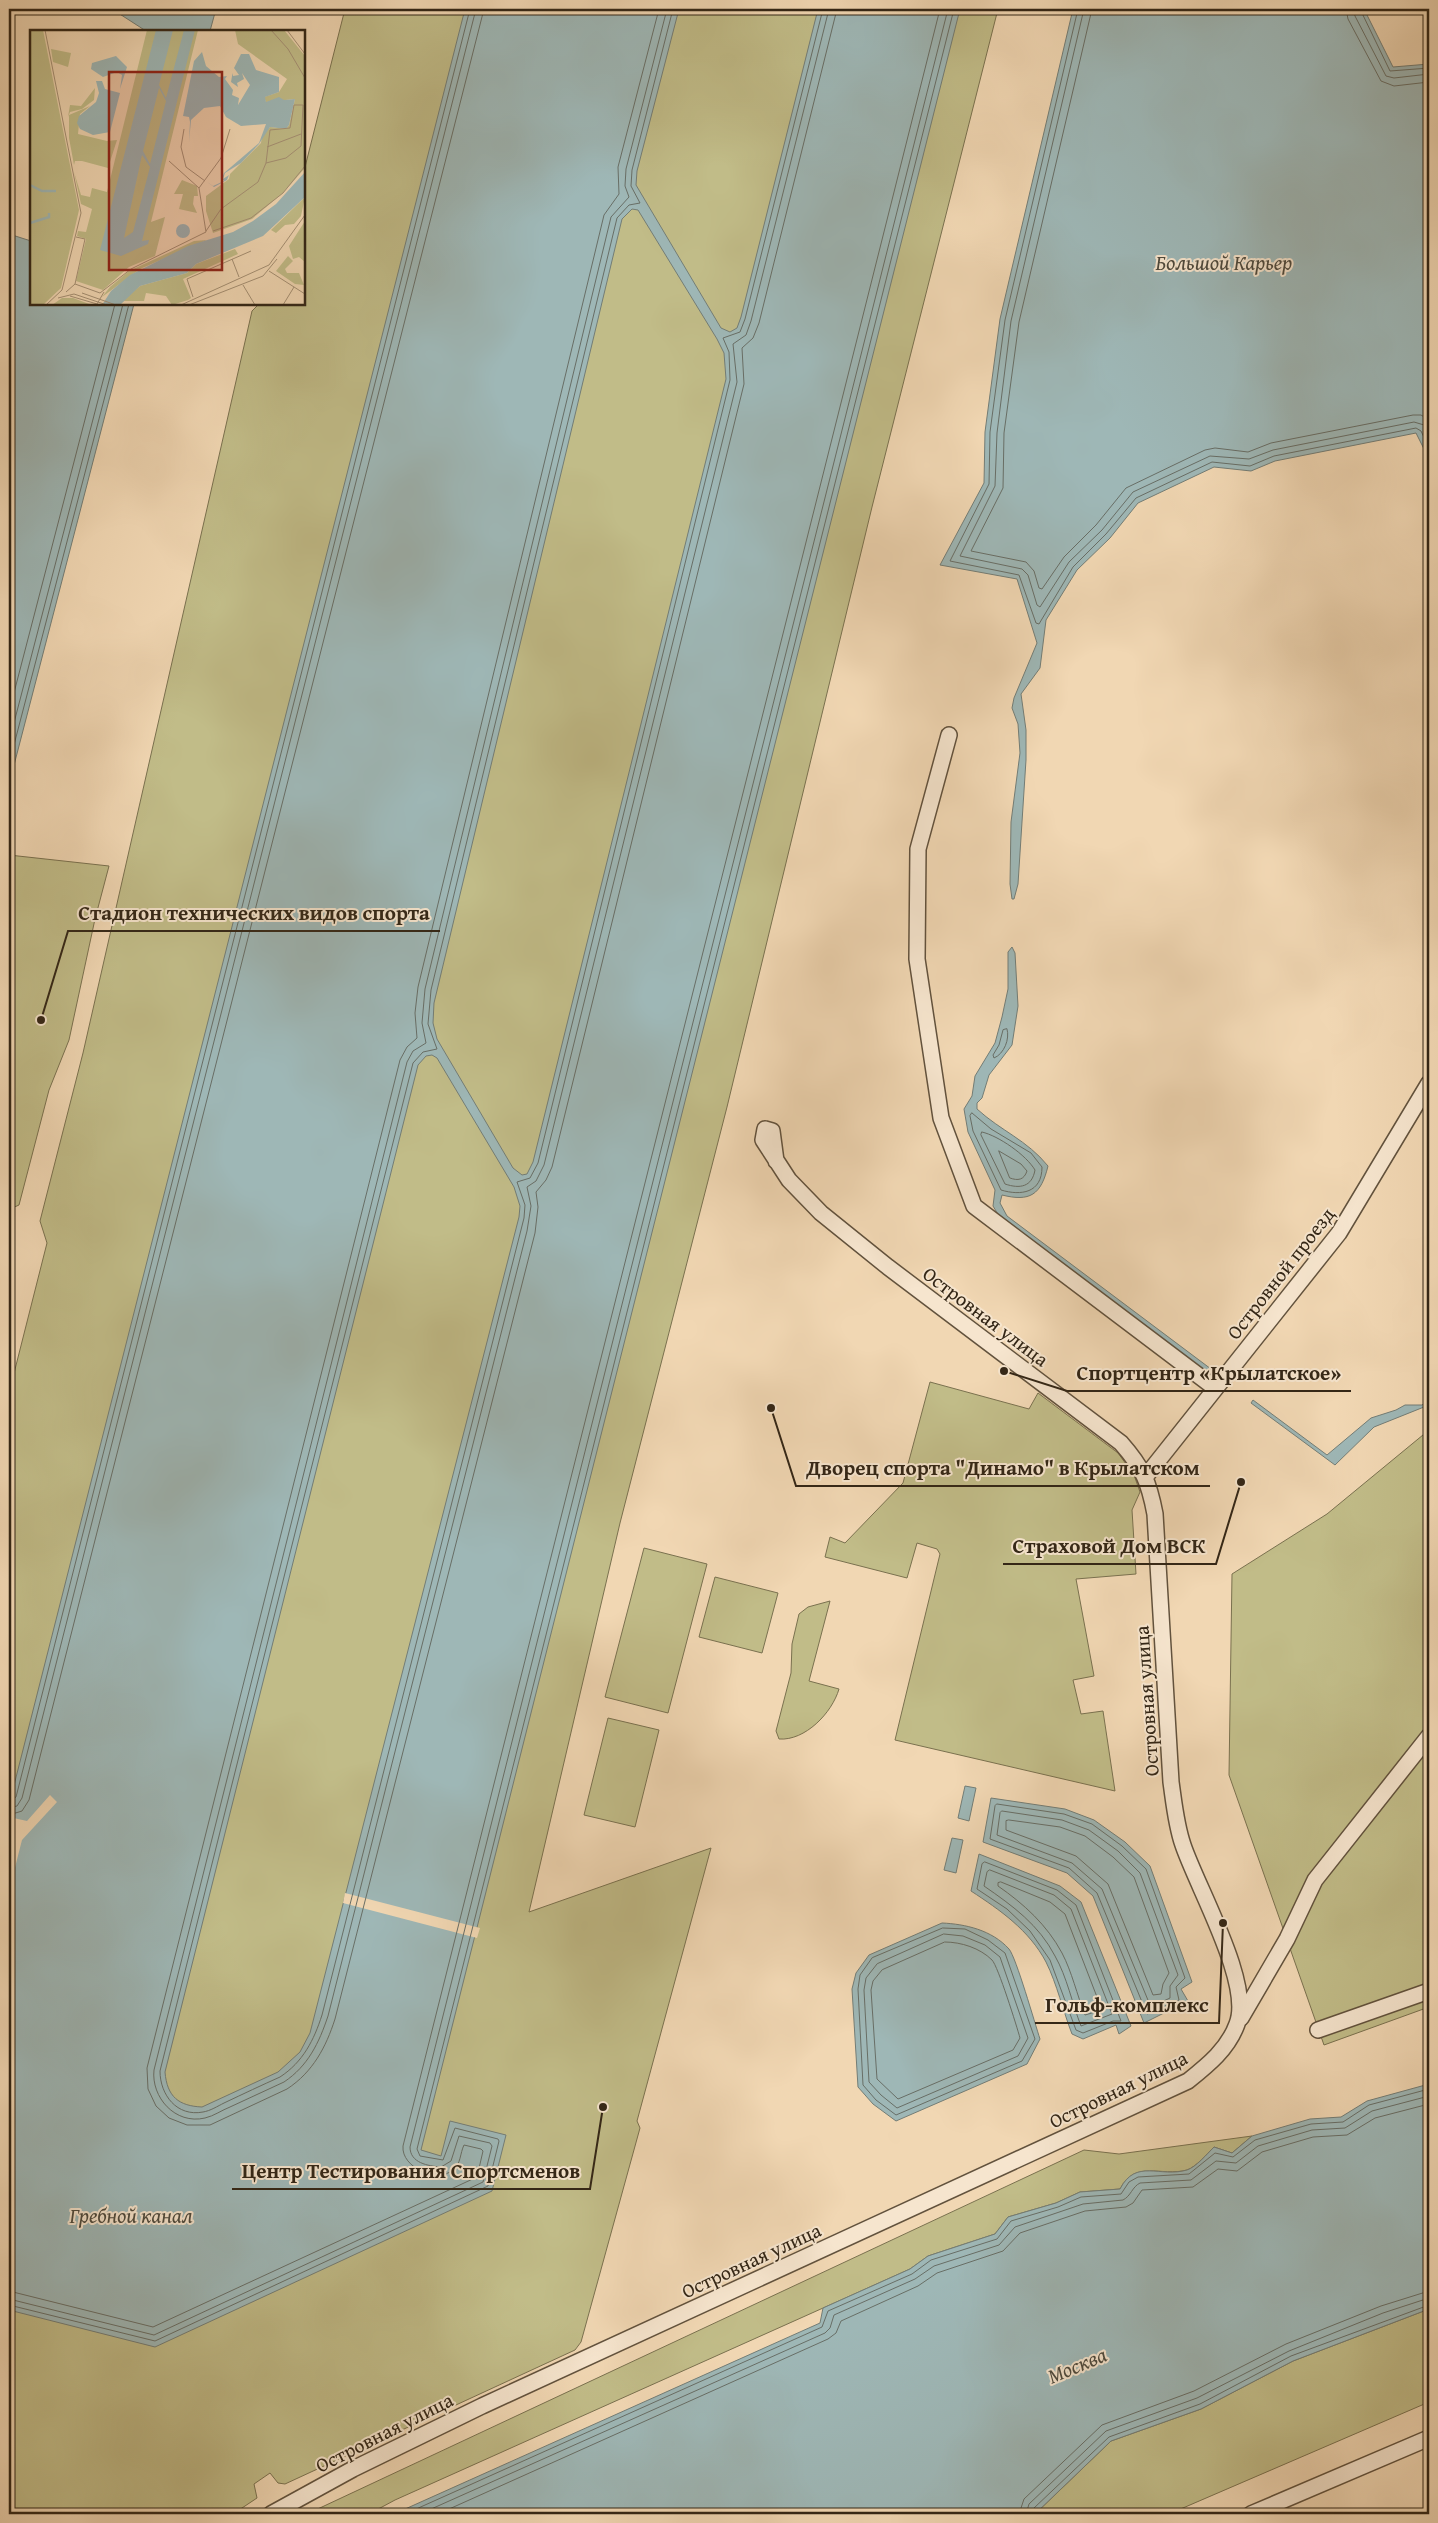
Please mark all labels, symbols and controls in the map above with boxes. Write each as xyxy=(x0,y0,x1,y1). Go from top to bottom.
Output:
inset map xyxy=(30,30,305,305)
water label: Большой Карьер xyxy=(1156,247,1292,278)
callout: Стадион технических видов спорта xyxy=(68,895,440,931)
text: Стадион технических видов спорта xyxy=(78,897,430,928)
street label: Островной проезд xyxy=(1219,1201,1341,1345)
street label: Островная улица xyxy=(917,1259,1055,1373)
callout: Спортцентр «Крылатское» xyxy=(1067,1355,1351,1391)
text: Спортцентр «Крылатское» xyxy=(1077,1357,1341,1388)
callout: Дворец спорта "Динамо" в Крылатском xyxy=(796,1450,1210,1486)
text: Дворец спорта "Динамо" в Крылатском xyxy=(805,1452,1200,1483)
callout: Страховой Дом ВСК xyxy=(1003,1528,1216,1564)
text: Страховой Дом ВСК xyxy=(1012,1530,1206,1561)
street label: Островная улица xyxy=(1126,1624,1166,1777)
callout: Гольф-комплекс xyxy=(1035,1987,1219,2023)
text: Гольф-комплекс xyxy=(1045,1989,1209,2020)
street label: Островная улица xyxy=(1044,2043,1193,2135)
callout: Центр Тестирования Спортсменов xyxy=(232,2153,590,2189)
text: Центр Тестирования Спортсменов xyxy=(242,2155,580,2186)
water label: Гребной канал xyxy=(68,2200,193,2231)
street label: Островная улица xyxy=(676,2215,826,2305)
water label: Москва xyxy=(1043,2339,1112,2391)
street label: Островная улица xyxy=(310,2385,458,2479)

